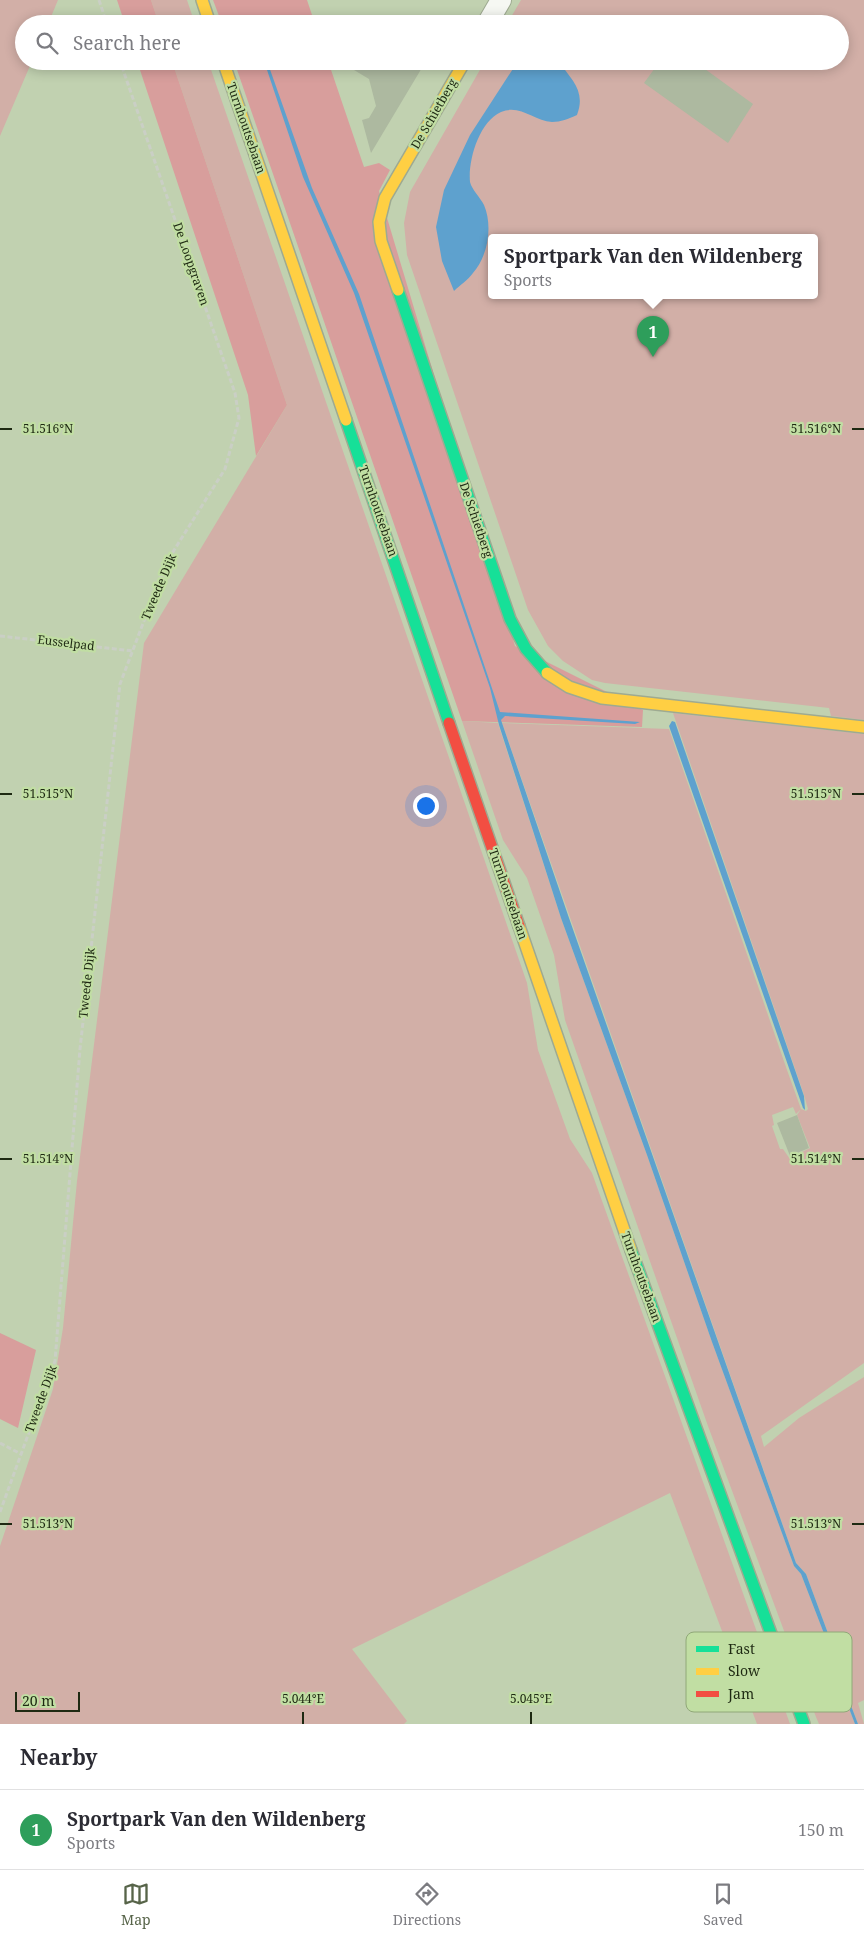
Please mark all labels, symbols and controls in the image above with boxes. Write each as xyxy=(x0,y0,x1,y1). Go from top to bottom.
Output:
search box xyxy=(15,15,849,70)
icon: search xyxy=(33,29,61,57)
text: Search here xyxy=(73,30,181,56)
street label: De Schietberg xyxy=(407,75,461,152)
street label: Turnhoutsebaan xyxy=(223,80,270,176)
street label: De Loopgraven xyxy=(169,220,214,308)
popup xyxy=(488,234,818,299)
text: Sportpark Van den Wildenberg xyxy=(504,243,802,269)
text: Sports xyxy=(504,269,552,291)
pin: 1 xyxy=(637,316,669,357)
text: 51.516°N xyxy=(23,420,73,437)
text: 51.516°N xyxy=(791,420,841,437)
street label: Turnhoutsebaan xyxy=(355,463,402,559)
street label: De Schietberg xyxy=(456,480,497,560)
street label: Tweede Dijk xyxy=(137,550,181,623)
street label: Eusselpad xyxy=(36,631,96,655)
text: 51.515°N xyxy=(23,785,73,802)
text: 51.515°N xyxy=(791,785,841,802)
your location xyxy=(413,793,439,819)
street label: Turnhoutsebaan xyxy=(485,846,532,942)
street label: Tweede Dijk xyxy=(74,946,99,1019)
text: 51.514°N xyxy=(23,1150,73,1167)
text: 51.514°N xyxy=(791,1150,841,1167)
street label: Turnhoutsebaan xyxy=(617,1229,666,1325)
street label: Tweede Dijk xyxy=(20,1362,61,1435)
text: 51.513°N xyxy=(23,1515,73,1532)
text: 51.513°N xyxy=(791,1515,841,1532)
legend xyxy=(686,1632,852,1712)
text: Fast xyxy=(728,1639,755,1658)
text: Slow xyxy=(728,1661,761,1680)
text: Jam xyxy=(727,1684,754,1703)
scale bar xyxy=(15,1689,80,1712)
text: 5.044°E xyxy=(282,1690,324,1707)
text: 5.045°E xyxy=(510,1690,552,1707)
text: 20 m xyxy=(22,1691,55,1710)
text: Nearby xyxy=(20,1743,98,1771)
text: Sportpark Van den Wildenberg xyxy=(67,1806,365,1832)
text: 1 xyxy=(31,1819,41,1841)
text: 150 m xyxy=(798,1819,844,1841)
text: Sports xyxy=(67,1832,115,1854)
tab: Map xyxy=(121,1880,151,1929)
tab: Directions xyxy=(393,1880,461,1929)
tab: Saved xyxy=(703,1880,743,1929)

